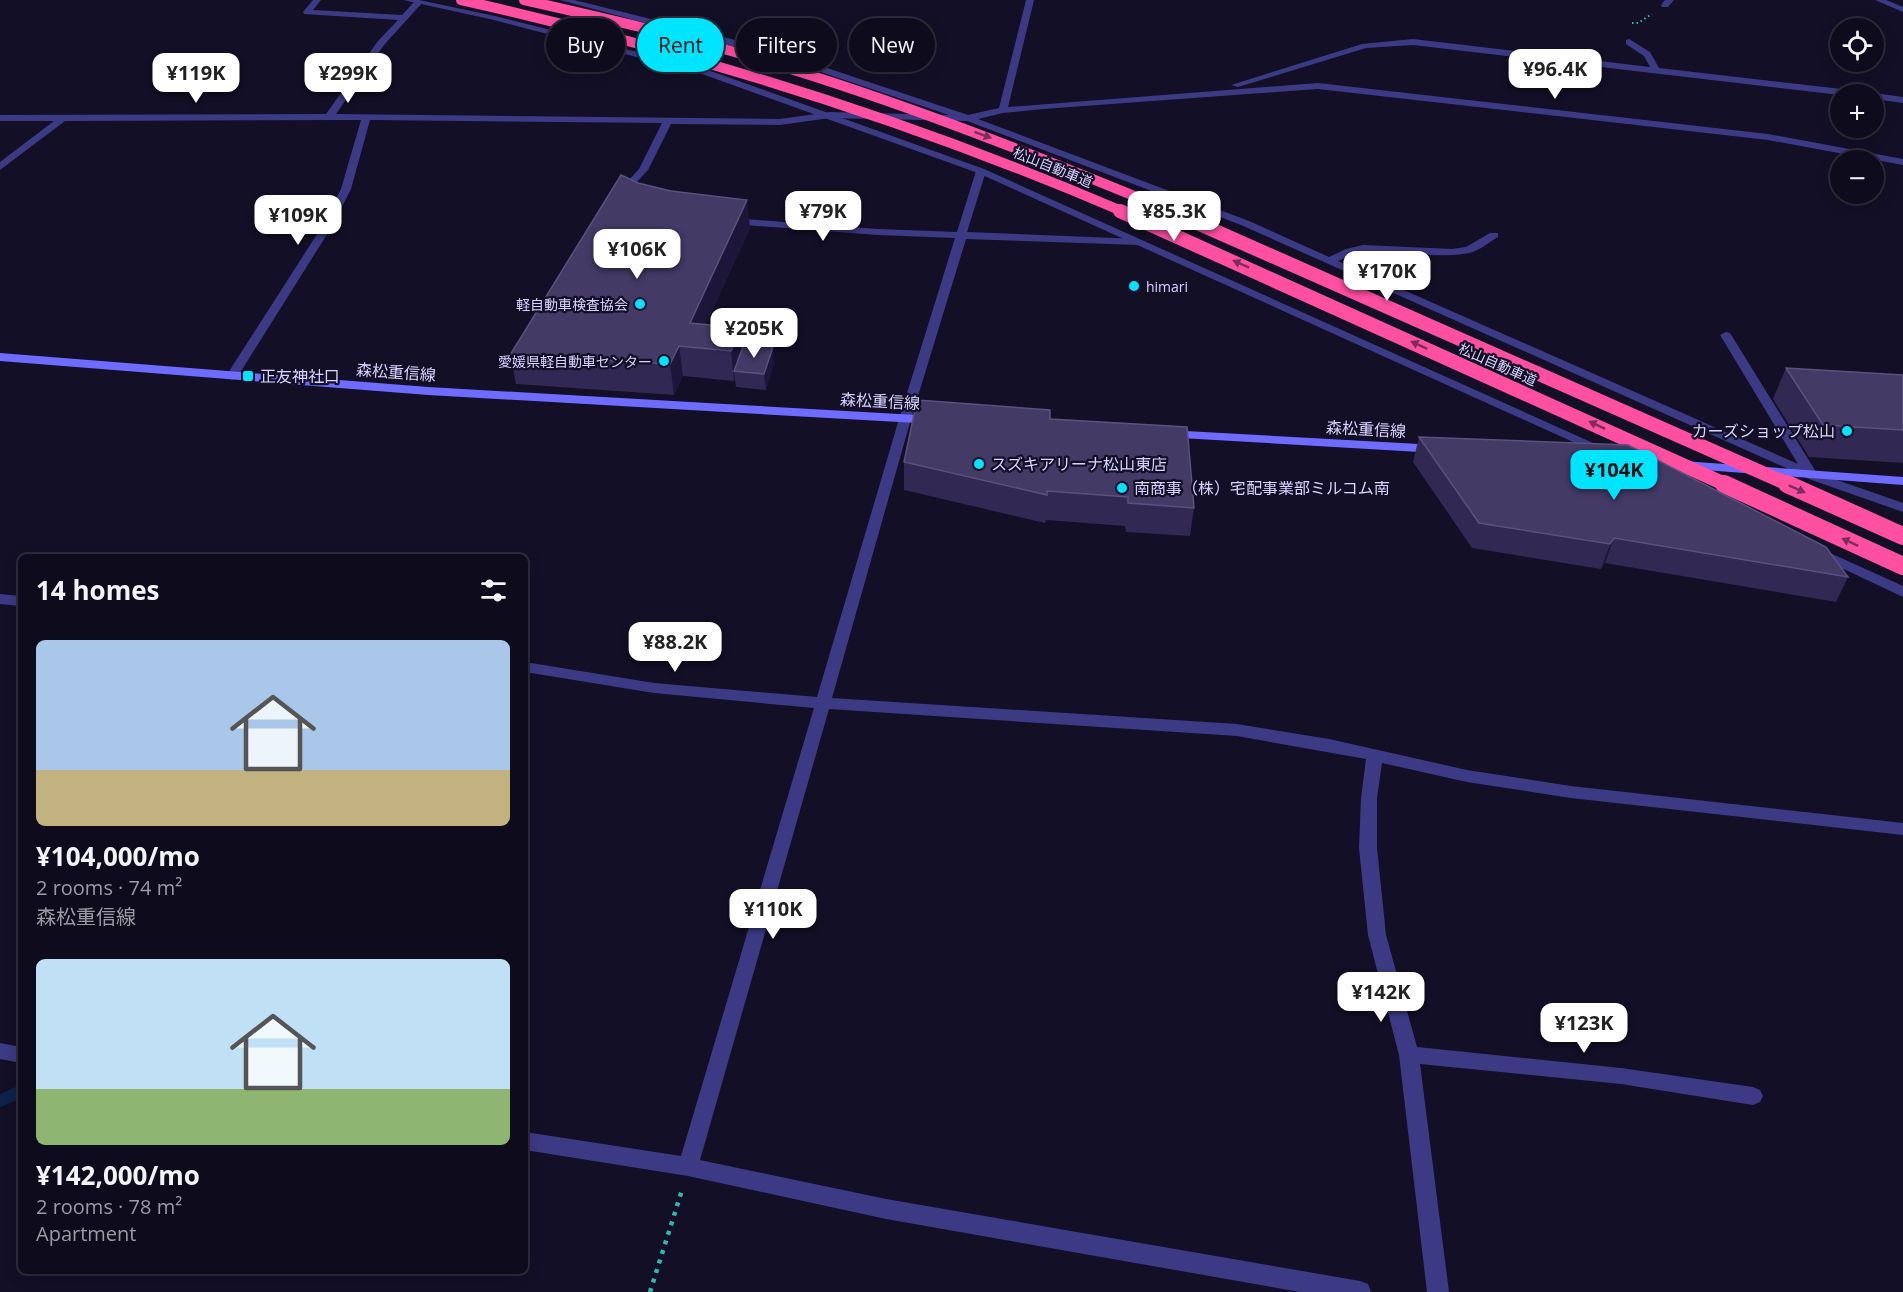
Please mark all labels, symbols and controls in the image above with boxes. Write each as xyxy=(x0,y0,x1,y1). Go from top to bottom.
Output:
chip: Buy xyxy=(546,18,625,72)
chip: Rent xyxy=(637,18,724,72)
chip: Filters xyxy=(736,18,837,72)
chip: New xyxy=(849,18,935,72)
map controls xyxy=(1830,18,1884,204)
button: locate xyxy=(1830,18,1884,72)
pin: ¥96.4K xyxy=(1506,49,1604,100)
pin: ¥119K xyxy=(154,53,238,104)
pin: ¥299K xyxy=(306,53,390,104)
text: ¥96.4K xyxy=(1523,55,1587,82)
text: ¥119K xyxy=(166,59,226,86)
text: ¥299K xyxy=(318,59,378,86)
button: + xyxy=(1830,84,1884,138)
one-way arrow xyxy=(974,131,992,141)
street label: 松山自動車道 xyxy=(1010,142,1096,192)
button: − xyxy=(1830,150,1884,204)
pin: ¥79K xyxy=(787,191,859,242)
pin: ¥85.3K xyxy=(1125,191,1223,242)
pin: ¥109K xyxy=(256,195,340,246)
text: ¥79K xyxy=(799,197,847,224)
text: ¥85.3K xyxy=(1142,197,1206,224)
text: ¥109K xyxy=(268,201,328,228)
pin: ¥106K xyxy=(595,229,679,280)
text: ¥106K xyxy=(607,235,667,262)
pin: ¥170K xyxy=(1345,251,1429,302)
text: ¥170K xyxy=(1357,257,1417,284)
one-way arrow xyxy=(1233,260,1250,269)
place label: himari xyxy=(1146,277,1188,296)
marker: himari xyxy=(1127,279,1141,293)
place label: 軽自動車検査協会 xyxy=(516,295,628,314)
marker: 軽自動車検査協会 xyxy=(633,297,647,311)
pin: ¥205K xyxy=(712,308,796,359)
text: ¥205K xyxy=(724,314,784,341)
street label: 松山自動車道 xyxy=(1456,338,1540,390)
one-way arrow xyxy=(1409,340,1427,350)
place label: 愛媛県軽自動車センター xyxy=(498,352,652,371)
marker: 愛媛県軽自動車センター xyxy=(657,354,671,368)
street label: 森松重信線 xyxy=(355,358,437,386)
place label: 正友神社口 xyxy=(260,365,340,387)
marker: 正友神社口 xyxy=(241,369,255,383)
street label: 森松重信線 xyxy=(839,388,921,414)
street label: 森松重信線 xyxy=(1325,416,1407,442)
one-way arrow xyxy=(1588,420,1605,429)
place label: カーズショップ松山 xyxy=(1692,420,1835,442)
marker: カーズショップ松山 xyxy=(1840,424,1854,438)
pin: ¥104K xyxy=(1572,450,1656,501)
place label: スズキアリーナ松山東店 xyxy=(991,453,1167,475)
text: ¥104K xyxy=(1584,456,1644,483)
marker: スズキアリーナ松山東店 xyxy=(972,457,986,471)
place label: 南商事（株）宅配事業部ミルコム南 xyxy=(1134,477,1390,499)
marker: 南商事（株）宅配事業部ミルコム南 xyxy=(1115,481,1129,495)
one-way arrow xyxy=(1789,484,1806,493)
one-way arrow xyxy=(1841,537,1858,546)
text: 14 homes xyxy=(36,572,160,608)
icon: filters xyxy=(477,574,510,607)
pin: ¥88.2K xyxy=(626,622,724,673)
text: ¥88.2K xyxy=(643,628,707,655)
icon: home xyxy=(219,679,327,787)
text: ¥104,000/mo xyxy=(36,838,200,874)
text: 2 rooms · 74 m² xyxy=(36,874,182,901)
pin: ¥110K xyxy=(731,889,815,940)
text: ¥110K xyxy=(743,895,803,922)
text: 森松重信線 xyxy=(36,903,136,930)
pin: ¥142K xyxy=(1339,972,1423,1023)
text: ¥142K xyxy=(1351,978,1411,1005)
icon: home xyxy=(219,998,327,1106)
pin: ¥123K xyxy=(1542,1003,1626,1054)
text: ¥123K xyxy=(1554,1009,1614,1036)
text: ¥142,000/mo xyxy=(36,1157,200,1193)
text: 2 rooms · 78 m² xyxy=(36,1193,182,1220)
text: Apartment xyxy=(36,1220,136,1247)

